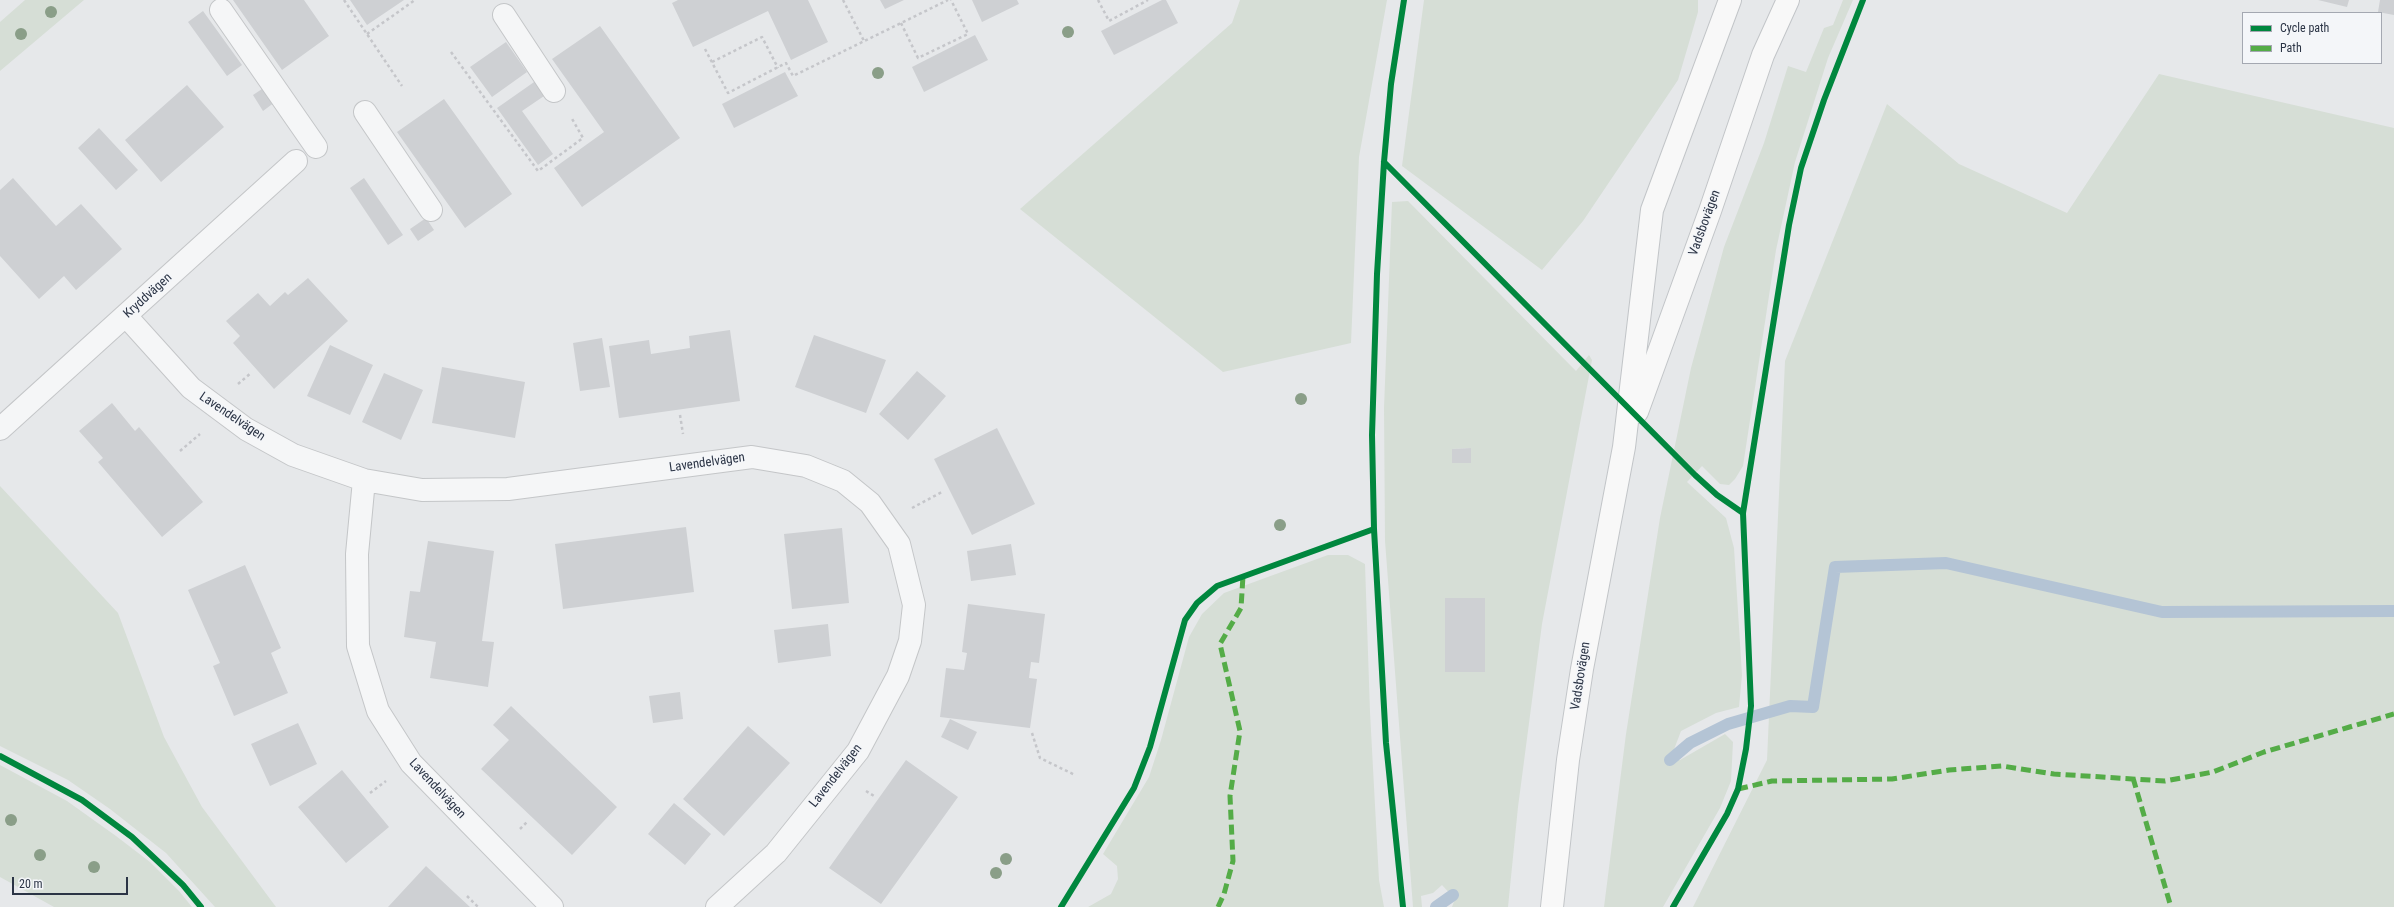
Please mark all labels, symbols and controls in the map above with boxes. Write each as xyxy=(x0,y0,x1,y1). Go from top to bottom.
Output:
legend xyxy=(2242,12,2382,64)
text: Cycle path xyxy=(2280,21,2329,35)
text: Path xyxy=(2280,41,2302,55)
street label: Vadsbovägen xyxy=(1686,188,1724,258)
street label: Kryddvägen xyxy=(121,270,175,322)
street label: Lavendelvägen xyxy=(196,389,268,445)
street label: Lavendelvägen xyxy=(668,450,746,476)
street label: Vadsbovägen xyxy=(1568,641,1594,711)
street label: Lavendelvägen xyxy=(806,741,866,811)
street label: Lavendelvägen xyxy=(405,756,469,822)
scale bar xyxy=(14,869,130,895)
text: 20 m xyxy=(19,877,43,891)

